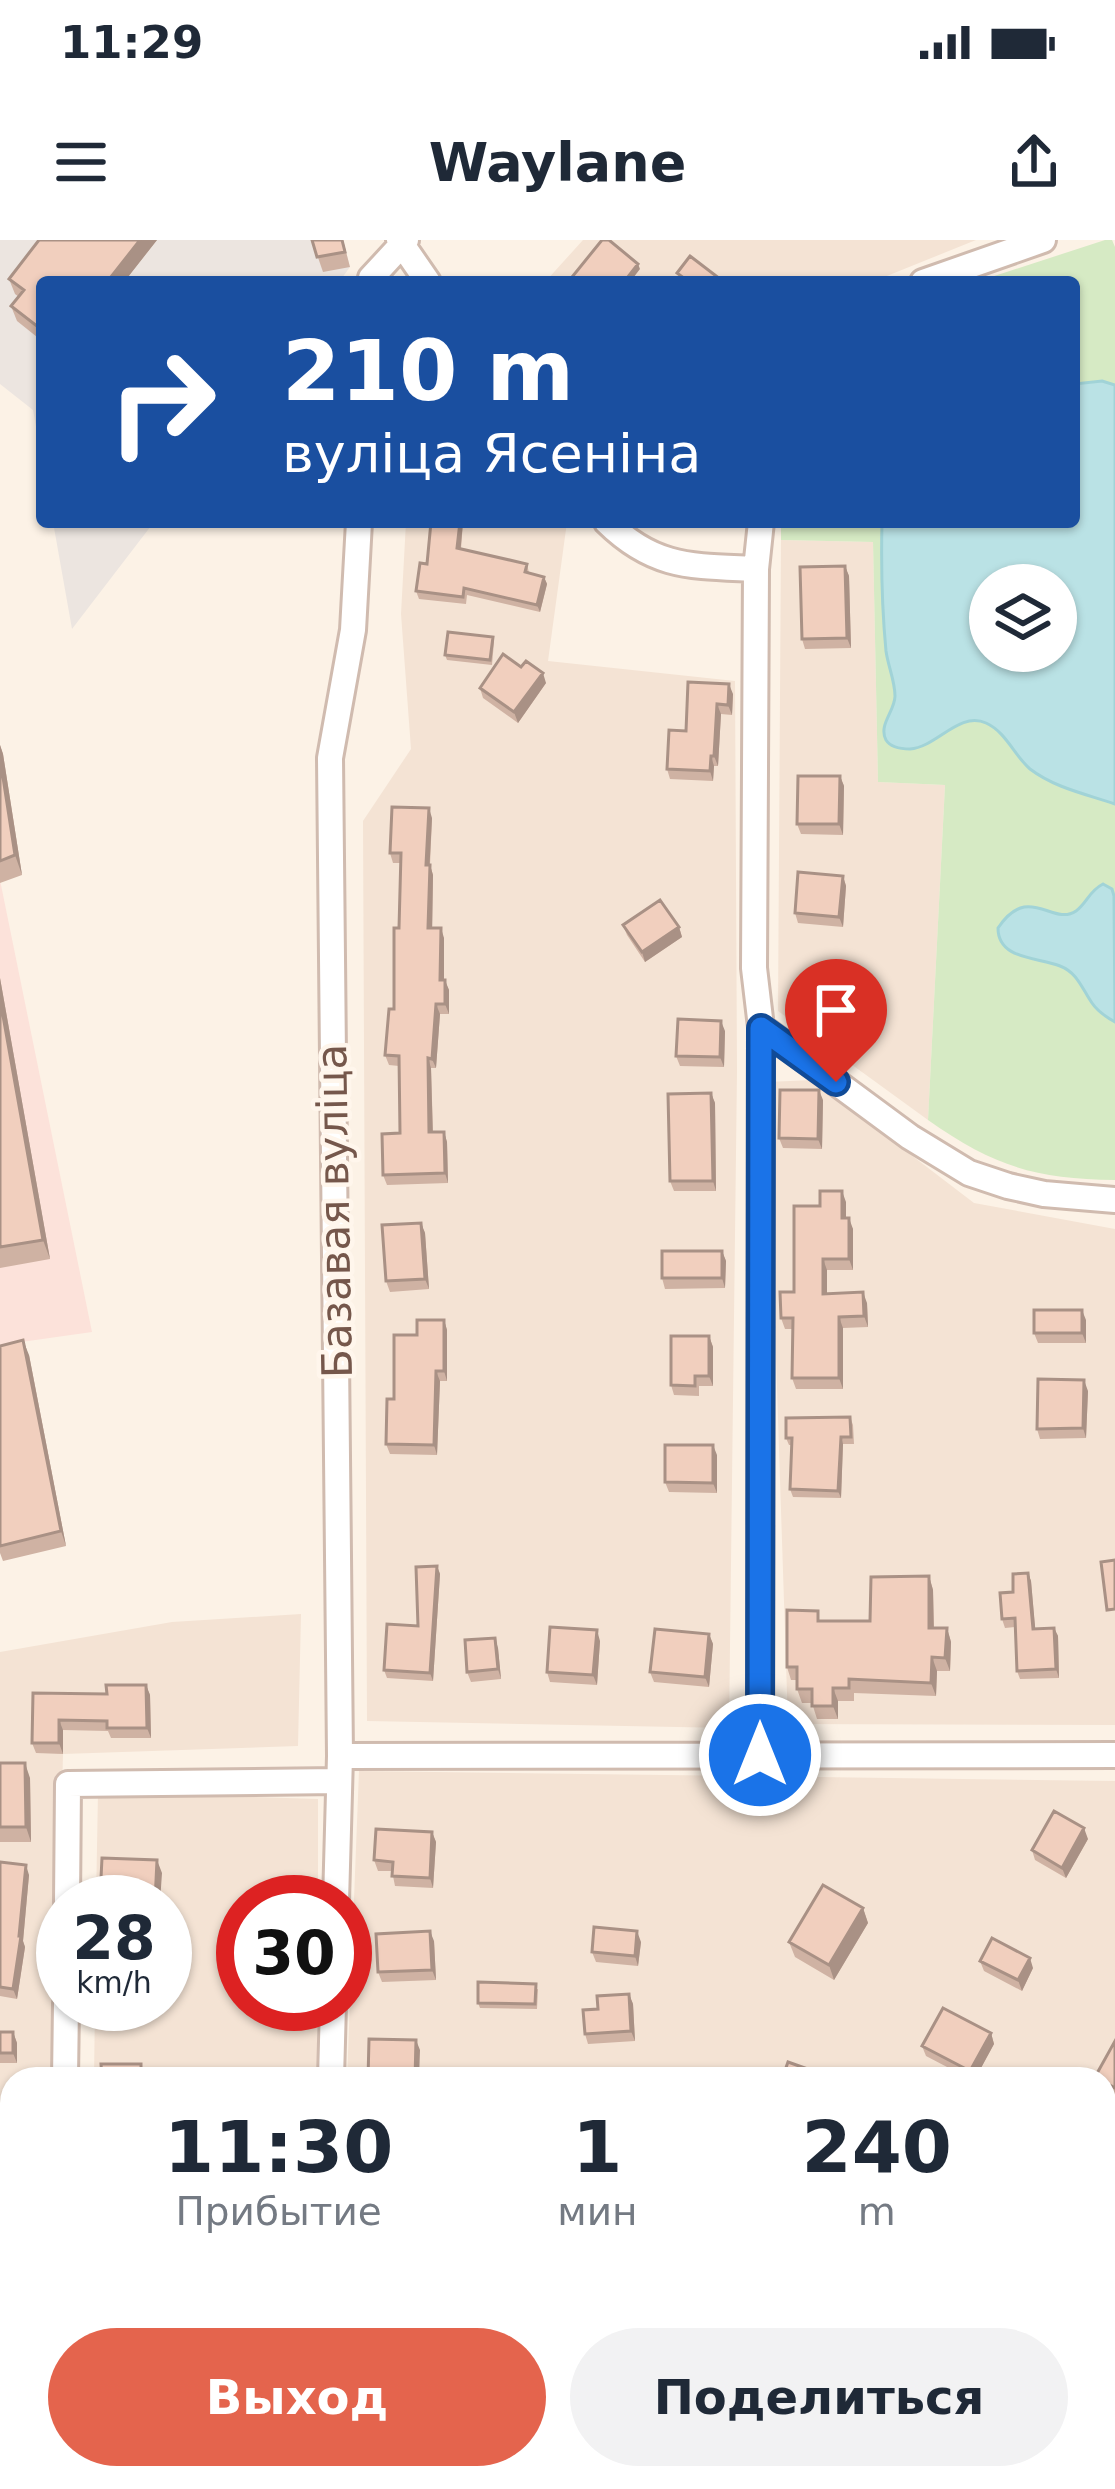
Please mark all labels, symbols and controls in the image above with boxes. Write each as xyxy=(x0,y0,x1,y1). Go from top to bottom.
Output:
text: 11:29 xyxy=(60,16,203,69)
icon: menu xyxy=(48,129,114,195)
icon: share xyxy=(1001,129,1067,195)
text: Waylane xyxy=(429,131,686,194)
text: 210 m xyxy=(282,322,574,420)
icon: right xyxy=(84,324,240,480)
text: вуліца Ясеніна xyxy=(282,422,701,485)
map controls xyxy=(969,564,1077,672)
button: layers xyxy=(969,564,1077,672)
pin xyxy=(785,959,887,1082)
icon: arrive xyxy=(803,977,869,1043)
street label: Базавая вуліца xyxy=(307,1043,362,1378)
position arrow xyxy=(697,1692,823,1818)
speed limit sign: 30 xyxy=(216,1875,372,2031)
text: 28 xyxy=(72,1903,156,1973)
text: km/h xyxy=(76,1965,152,2000)
text: 11:30 xyxy=(164,2105,393,2189)
text: 1 xyxy=(572,2105,622,2189)
text: 240 xyxy=(802,2105,952,2189)
text: Прибытие xyxy=(175,2189,382,2234)
text: мин xyxy=(557,2189,638,2234)
text: m xyxy=(858,2189,896,2234)
button: Выход xyxy=(48,2328,546,2466)
button: Поделиться xyxy=(570,2328,1068,2466)

